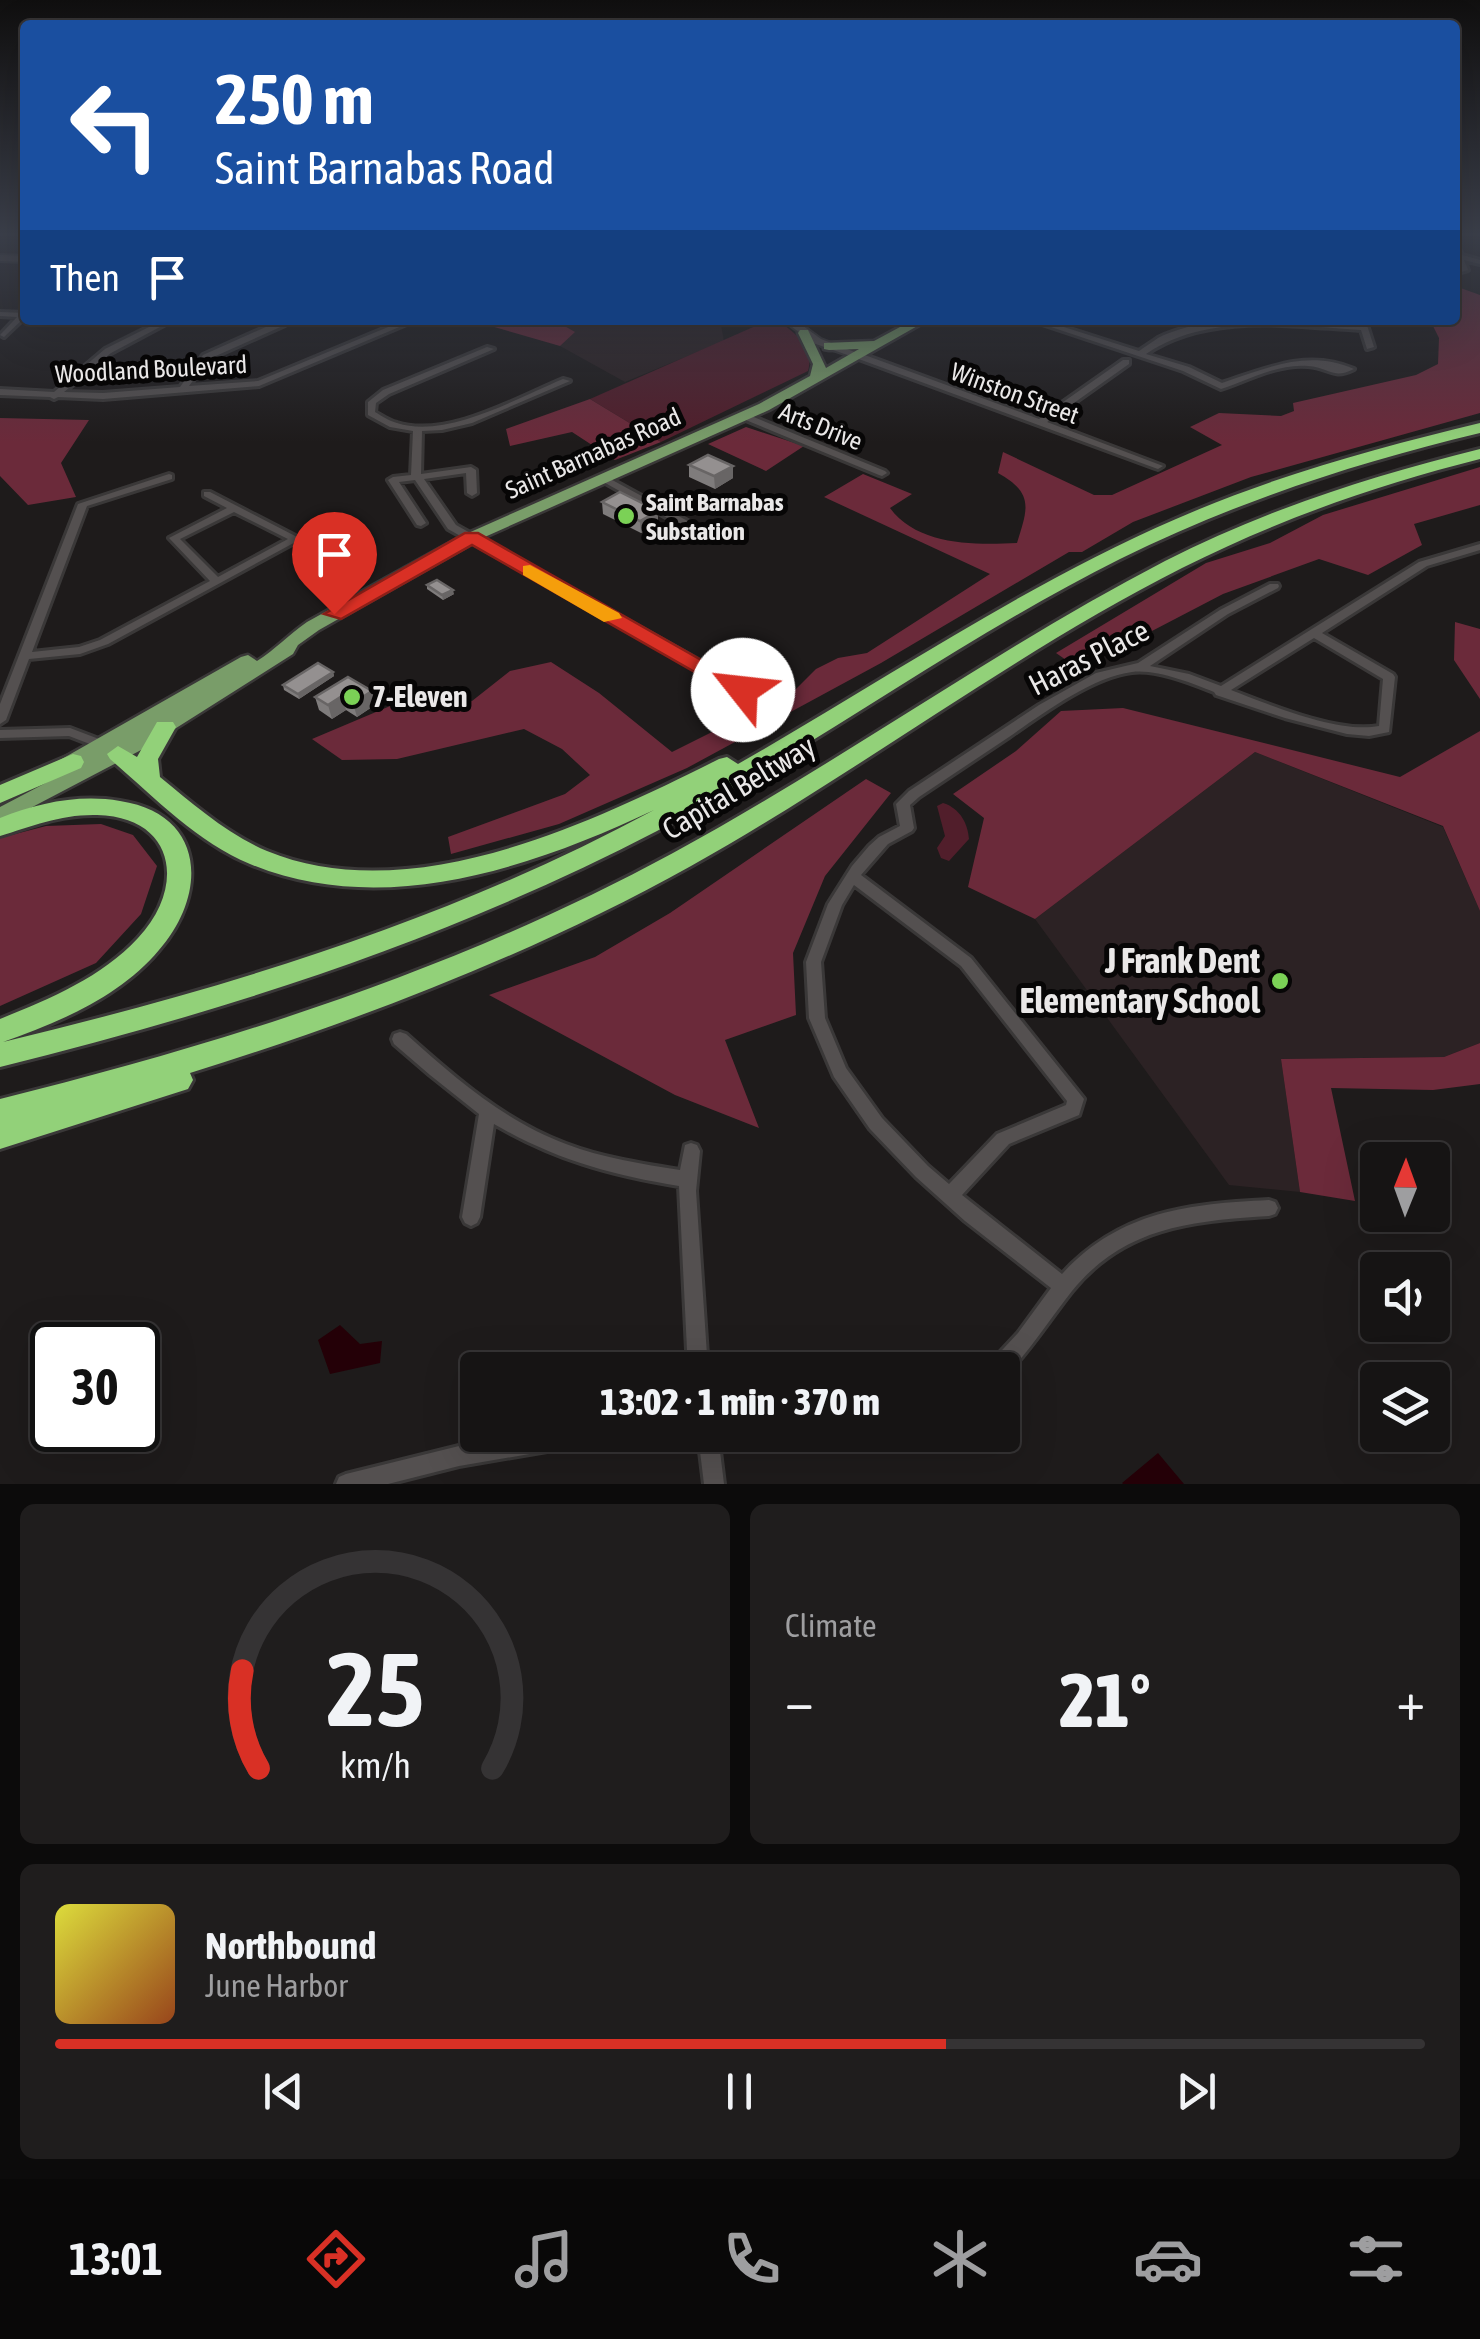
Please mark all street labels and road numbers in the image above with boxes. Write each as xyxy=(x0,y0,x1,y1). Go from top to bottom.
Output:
street label: Woodland Boulevard xyxy=(54,350,248,388)
street label: Winston Street xyxy=(947,357,1083,429)
street label: Arts Drive xyxy=(775,397,867,455)
street label: Saint Barnabas Road xyxy=(501,402,685,504)
street label: Haras Place xyxy=(1023,613,1154,702)
street label: Capital Beltway xyxy=(656,728,821,846)

